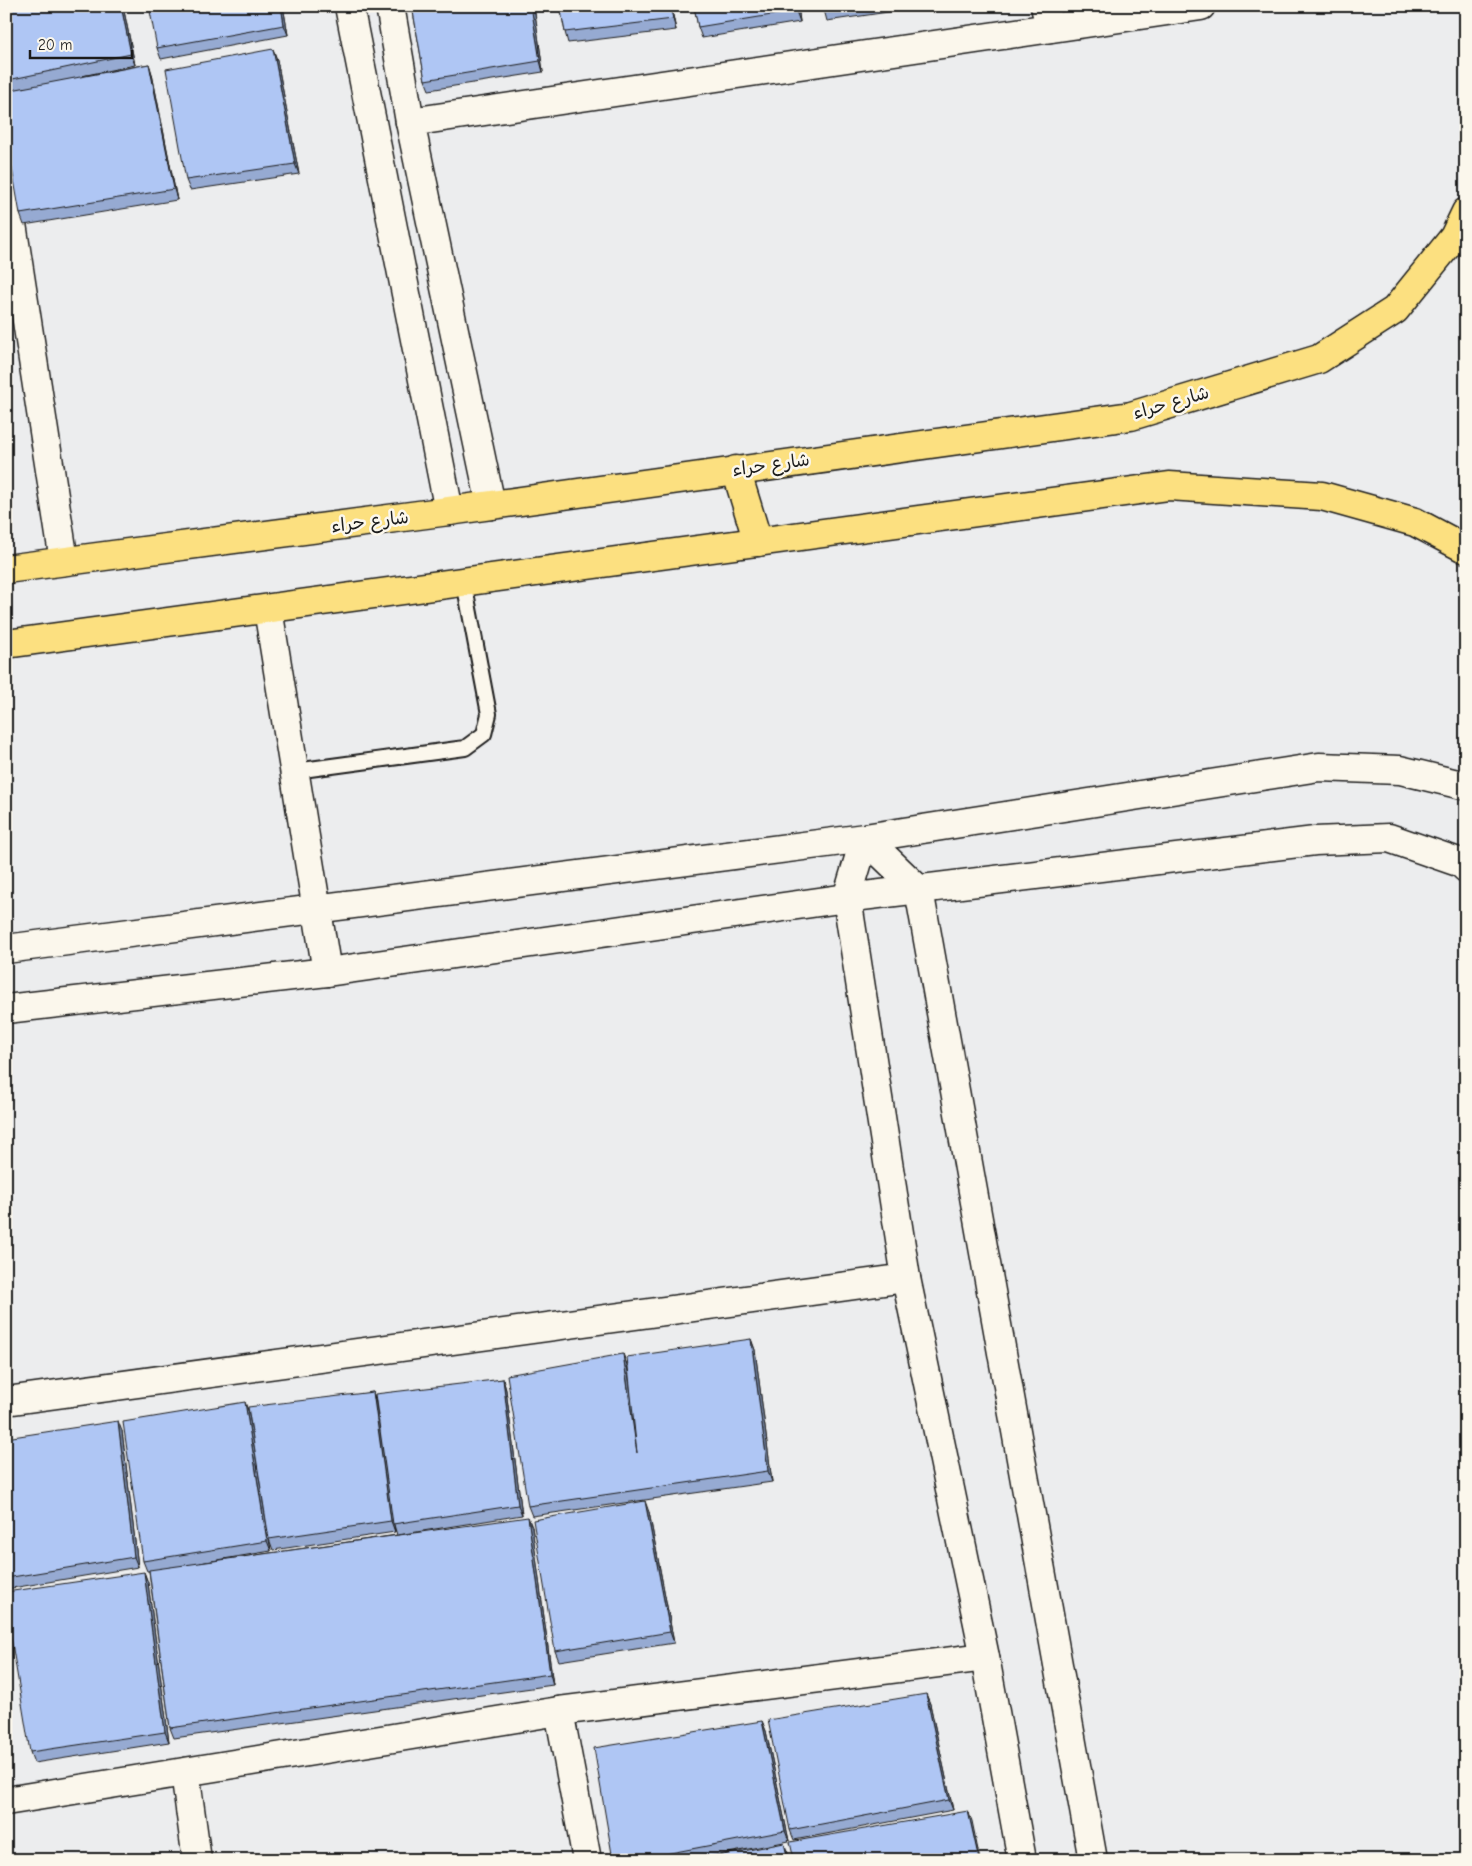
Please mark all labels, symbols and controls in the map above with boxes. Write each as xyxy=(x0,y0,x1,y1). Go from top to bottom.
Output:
scale bar xyxy=(30,28,132,60)
text: 20 m xyxy=(38,36,72,54)
street label: شارع حراء xyxy=(1131,382,1212,425)
street label: شارع حراء xyxy=(731,449,811,482)
street label: شارع حراء xyxy=(330,507,410,538)

